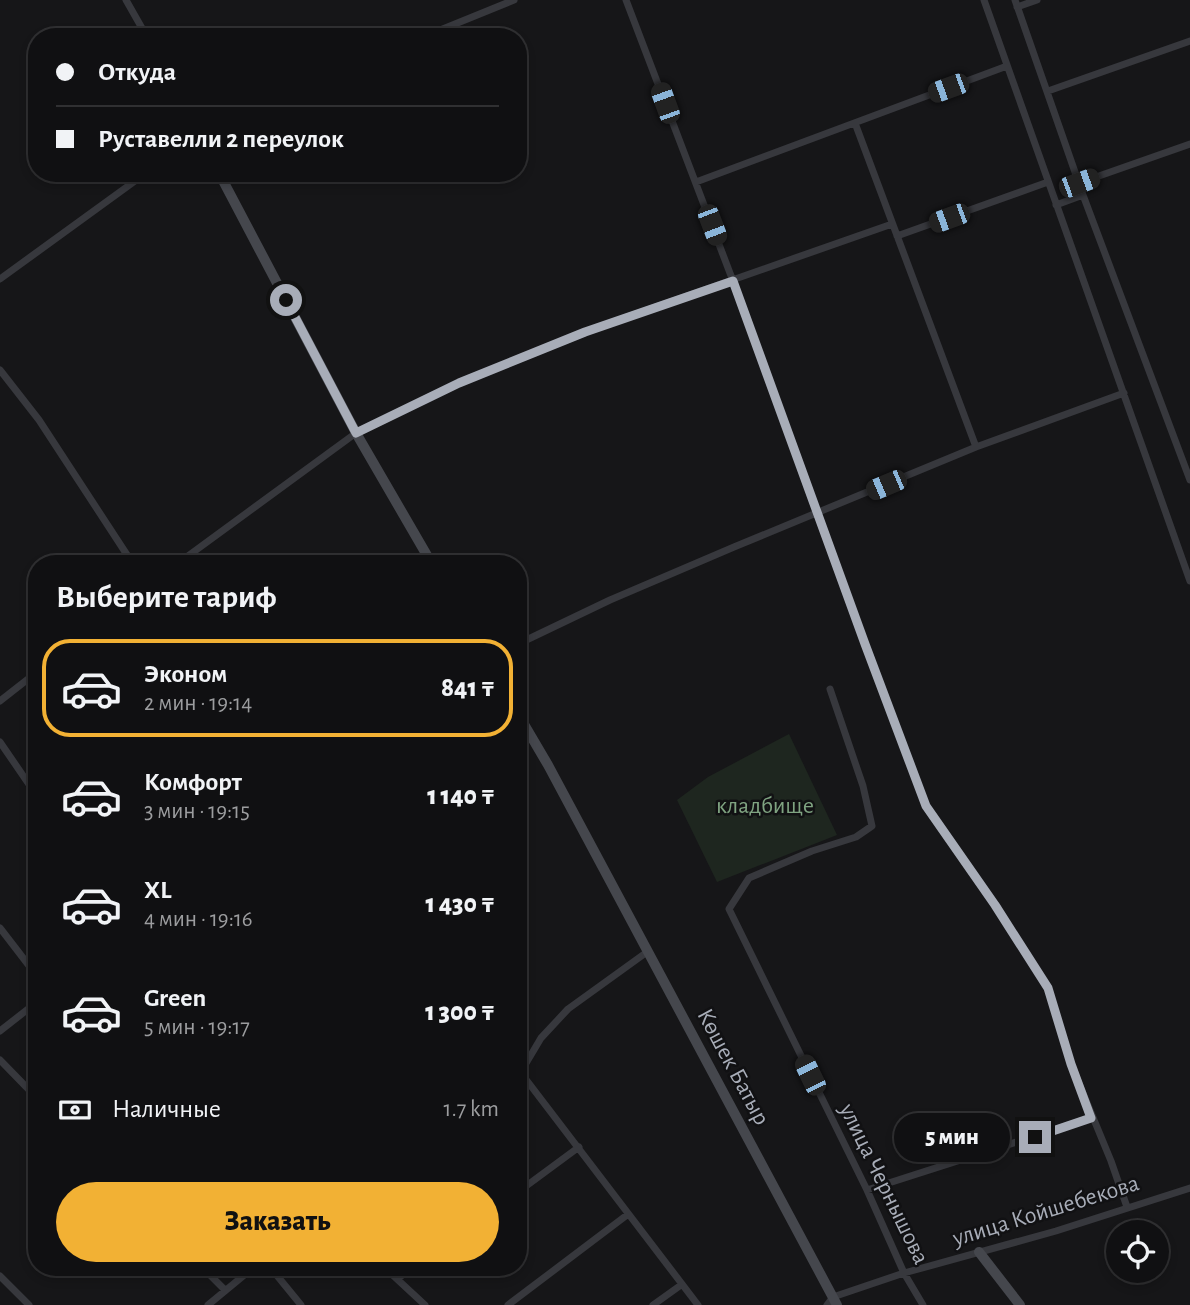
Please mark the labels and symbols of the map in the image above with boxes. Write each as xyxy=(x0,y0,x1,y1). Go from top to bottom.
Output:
car xyxy=(925,71,972,105)
car xyxy=(648,80,683,126)
car xyxy=(1056,166,1103,200)
car xyxy=(926,201,973,235)
car xyxy=(695,202,730,248)
route start xyxy=(270,284,302,316)
car xyxy=(863,467,910,503)
park label: кладбище xyxy=(716,794,814,818)
street label: Көшек Батыр xyxy=(692,1005,774,1129)
car xyxy=(792,1052,829,1098)
street label: улица Чернышова xyxy=(834,1099,933,1268)
callout: 5 мин xyxy=(895,1112,1010,1162)
route end xyxy=(1019,1121,1051,1153)
street label: улица Койшебекова xyxy=(949,1171,1142,1251)

